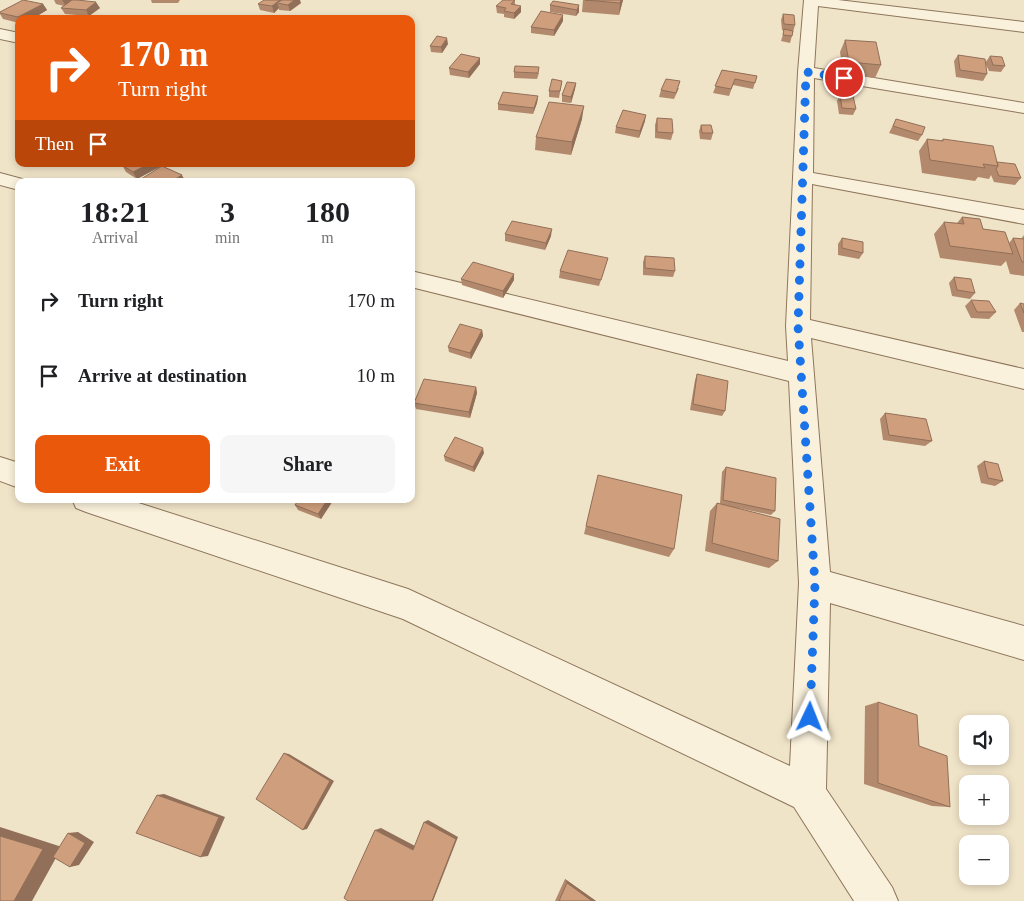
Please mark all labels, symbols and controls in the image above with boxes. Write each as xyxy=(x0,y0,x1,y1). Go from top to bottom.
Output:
icon: right xyxy=(35,35,100,100)
text: 170 m xyxy=(118,35,208,74)
pin xyxy=(823,57,865,99)
icon: arrive xyxy=(830,64,858,92)
text: Turn right xyxy=(118,76,207,101)
icon: arrive xyxy=(84,130,112,158)
text: Then xyxy=(35,133,74,154)
text: 18:21 xyxy=(80,195,150,228)
text: 3 xyxy=(220,195,235,228)
text: 180 xyxy=(305,195,350,228)
text: Arrival xyxy=(92,229,138,246)
text: min xyxy=(215,229,240,246)
text: m xyxy=(321,229,334,246)
icon: right xyxy=(35,287,63,315)
text: Turn right xyxy=(78,290,163,311)
text: 170 m xyxy=(347,290,395,311)
icon: arrive xyxy=(35,362,63,390)
text: Arrive at destination xyxy=(78,365,247,386)
text: 10 m xyxy=(356,365,395,386)
button: Exit xyxy=(35,435,210,493)
button: Share xyxy=(220,435,395,493)
position arrow xyxy=(783,690,835,742)
map controls xyxy=(959,715,1009,885)
button: sound xyxy=(959,715,1009,765)
button: + xyxy=(959,775,1009,825)
button: − xyxy=(959,835,1009,885)

